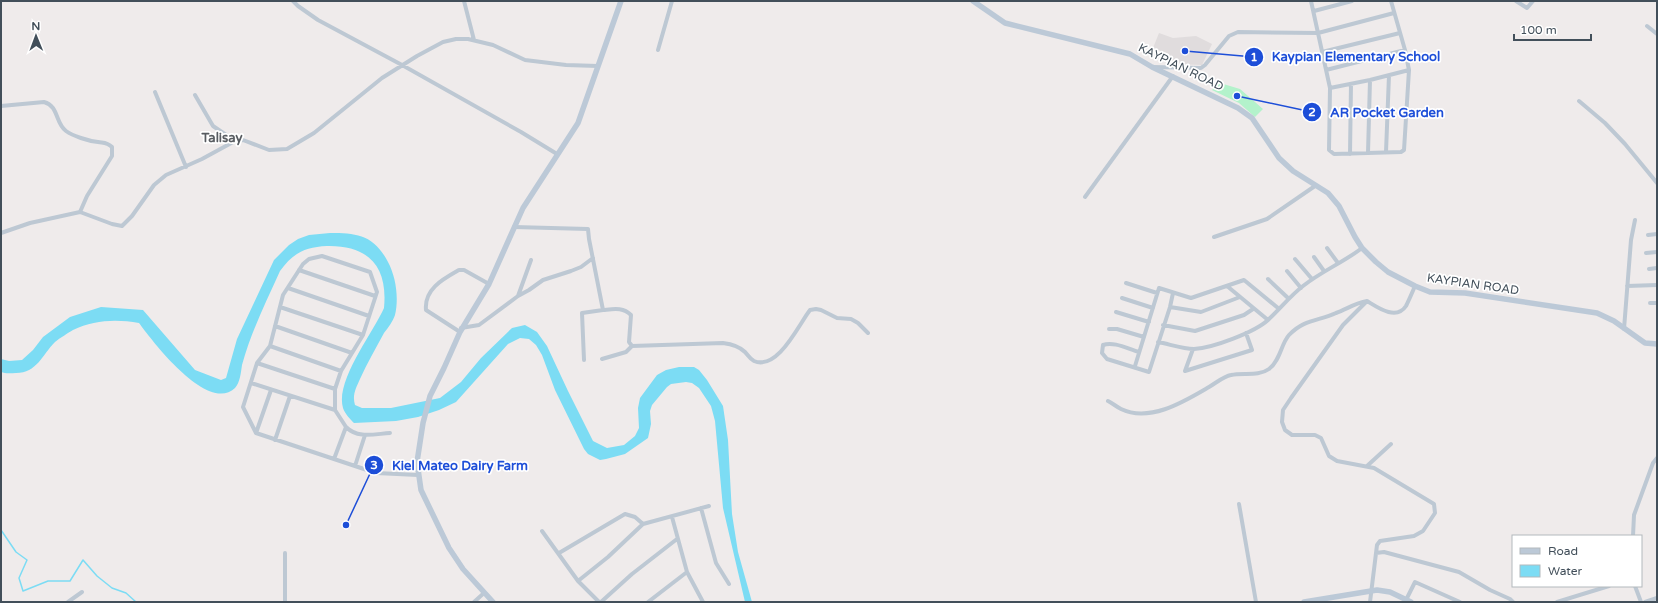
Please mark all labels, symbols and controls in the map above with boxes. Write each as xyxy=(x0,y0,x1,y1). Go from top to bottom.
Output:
north arrow xyxy=(16,16,56,56)
scale bar xyxy=(1514,16,1591,42)
text: N xyxy=(31,20,40,33)
text: 100 m xyxy=(1520,23,1557,37)
street label: KAYPIAN ROAD xyxy=(1136,40,1226,94)
callout: Kaypian Elementary School xyxy=(1244,44,1448,69)
text: Kaypian Elementary School xyxy=(1272,49,1440,65)
text: 1 xyxy=(1250,50,1258,64)
callout: AR Pocket Garden xyxy=(1302,100,1452,125)
text: 2 xyxy=(1308,105,1316,119)
text: AR Pocket Garden xyxy=(1330,105,1444,121)
district label: Talisay xyxy=(200,130,243,146)
street label: KAYPIAN ROAD xyxy=(1426,271,1520,297)
callout: Kiel Mateo Dairy Farm xyxy=(364,453,536,478)
text: 3 xyxy=(370,458,378,472)
text: Kiel Mateo Dairy Farm xyxy=(392,458,528,474)
legend xyxy=(1512,535,1642,587)
text: Road xyxy=(1548,544,1578,558)
text: Water xyxy=(1548,564,1583,578)

